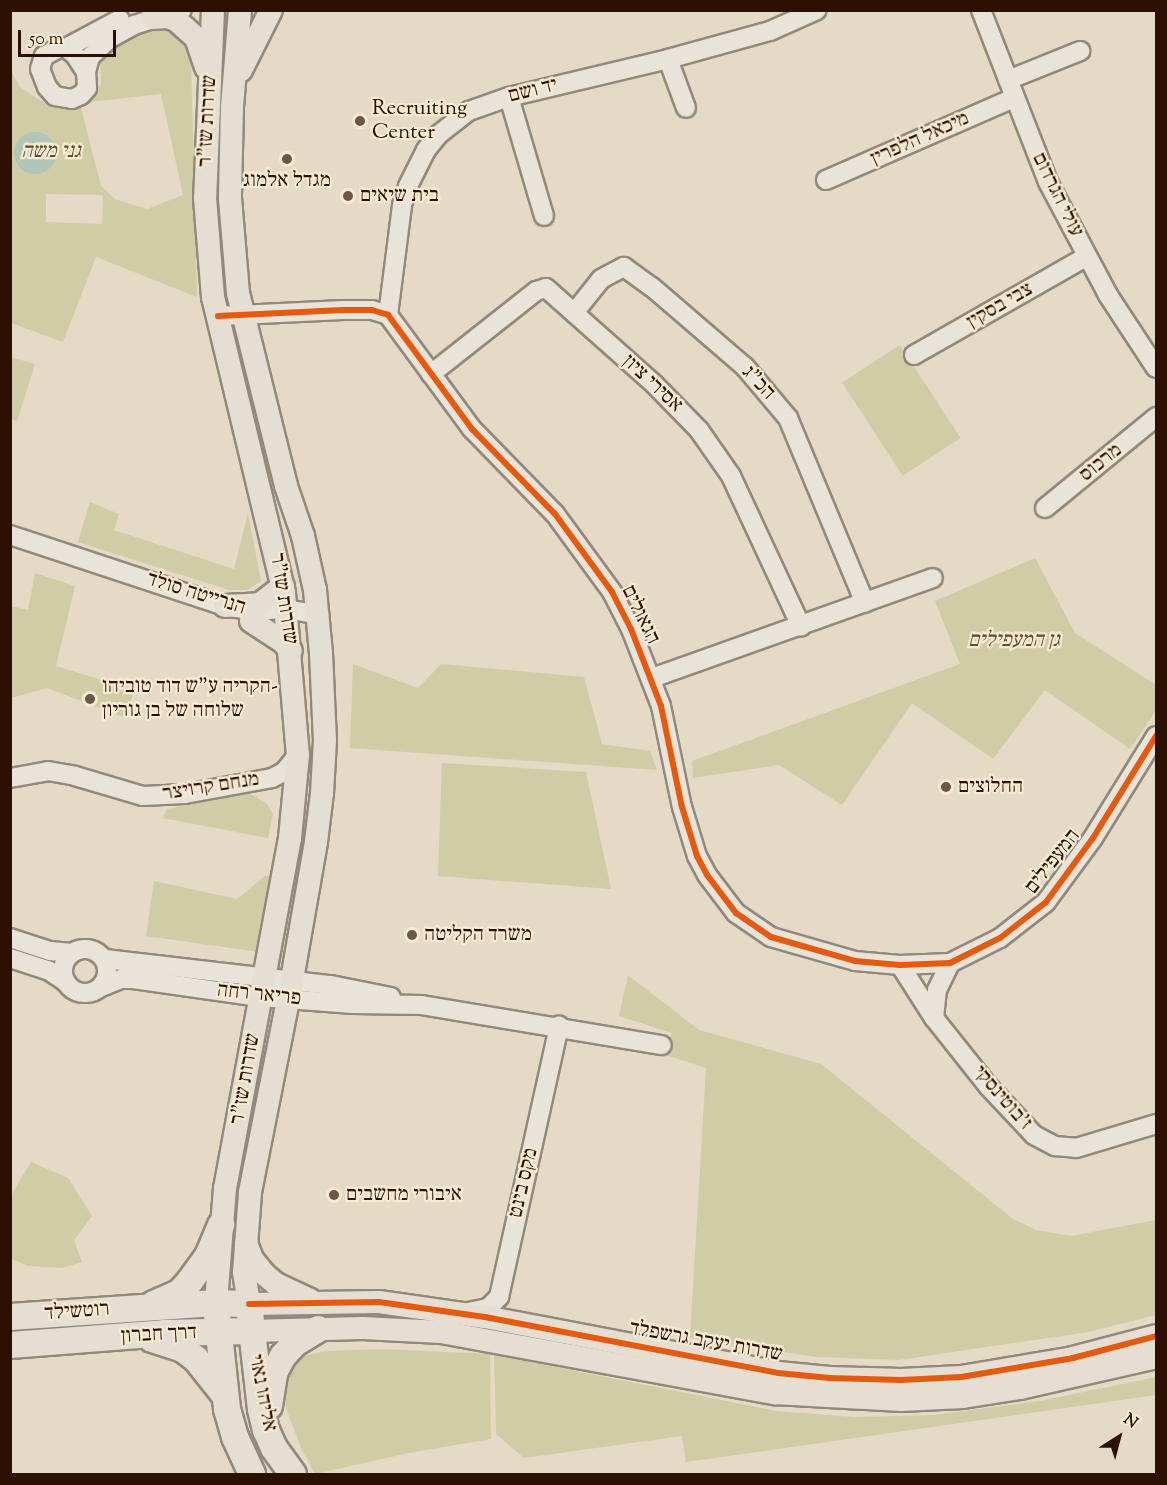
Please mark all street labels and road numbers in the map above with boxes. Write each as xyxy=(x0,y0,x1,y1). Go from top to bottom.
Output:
street label: יד ושם xyxy=(506,73,560,109)
street label: שדרות שז"ר xyxy=(193,74,223,168)
street label: מיכאל הלפרין xyxy=(867,106,973,172)
street label: עולי הגרדום xyxy=(1026,149,1088,241)
street label: צבי בסקין xyxy=(962,277,1038,335)
street label: אסירי ציון xyxy=(617,350,687,418)
street label: הכ"ג xyxy=(736,361,780,405)
street label: מרכוס xyxy=(1075,438,1127,488)
street label: שדרות שז"ר xyxy=(263,552,303,646)
street label: הנרייטה סולד xyxy=(143,567,249,621)
street label: הגאולים xyxy=(615,581,665,649)
street label: מנחם קרויצר xyxy=(161,767,261,807)
street label: המעפילים xyxy=(1020,824,1086,900)
street label: פריאר רחה xyxy=(216,978,302,1012)
street label: שדרות שז"ר xyxy=(226,1032,266,1126)
street label: ז'בוטינסקי xyxy=(967,1061,1037,1135)
street label: מקס בינט xyxy=(504,1146,544,1220)
street label: רוטשילד xyxy=(44,1297,110,1327)
street label: שדרות יעקב גרשפלד xyxy=(627,1316,785,1368)
street label: דרך חברון xyxy=(120,1320,198,1350)
street label: אליהו נאוי xyxy=(242,1352,282,1434)

